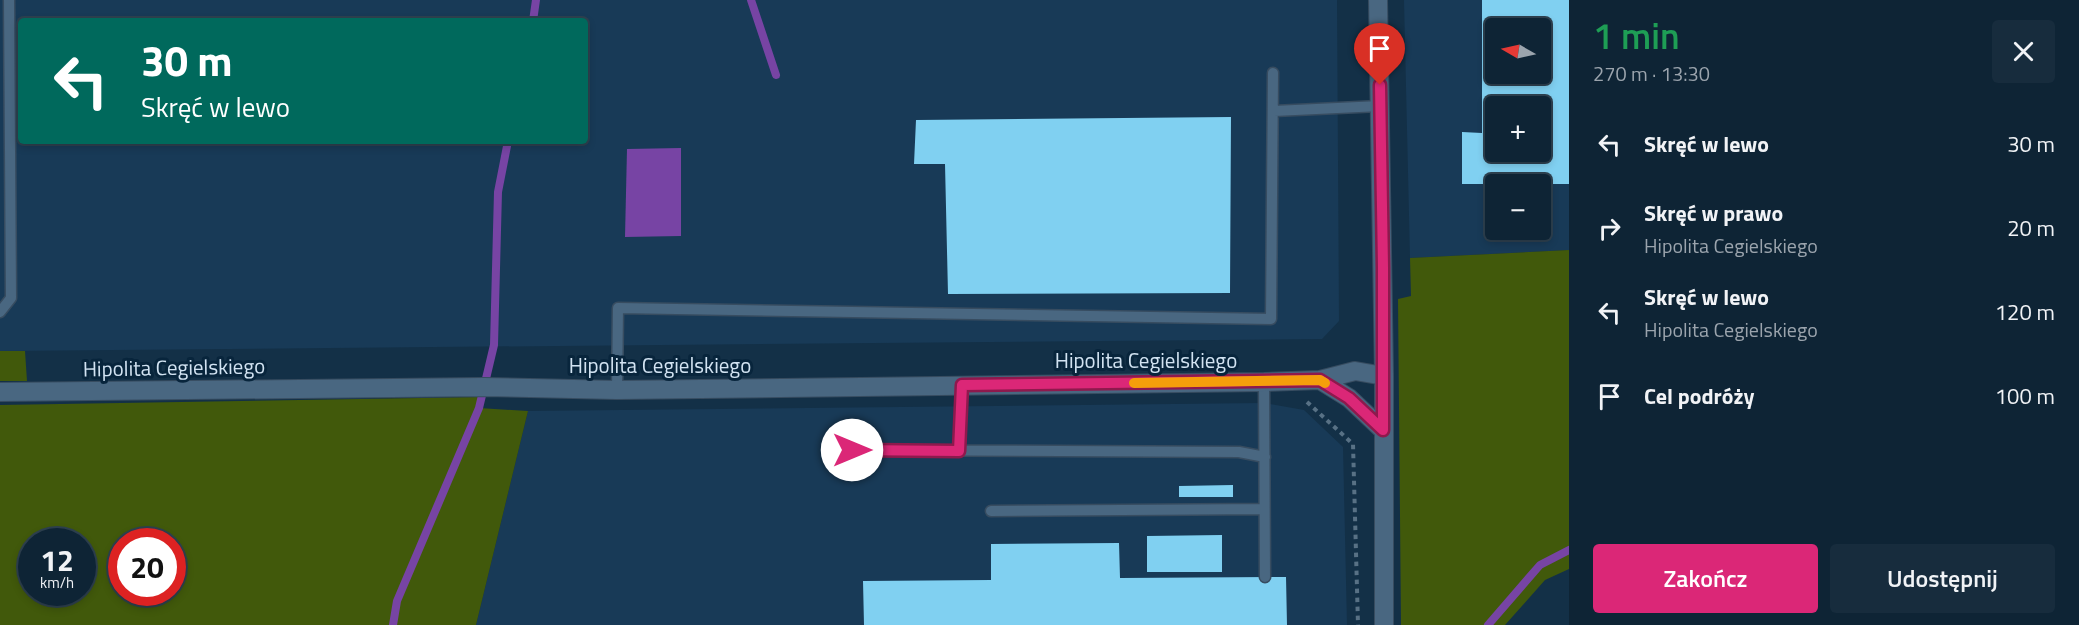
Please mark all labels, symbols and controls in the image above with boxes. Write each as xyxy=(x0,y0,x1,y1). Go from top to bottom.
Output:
text: 1 min xyxy=(1593,8,1680,63)
north arrow xyxy=(1485,18,1551,84)
map controls xyxy=(1485,18,1551,240)
button: close xyxy=(1992,20,2055,83)
pin xyxy=(1354,23,1405,85)
text: 30 m xyxy=(141,28,233,92)
icon: arrive xyxy=(1363,32,1396,65)
icon: left xyxy=(42,42,120,120)
text: 270 m · 13:30 xyxy=(1593,58,1710,89)
text: Skręć w lewo xyxy=(141,86,290,127)
button: + xyxy=(1485,96,1551,162)
text: Skręć w lewo xyxy=(1644,127,1769,161)
text: 30 m xyxy=(2007,127,2055,161)
icon: left xyxy=(1593,128,1626,161)
button: − xyxy=(1485,174,1551,240)
text: Skręć w prawo xyxy=(1644,196,1783,230)
text: 20 m xyxy=(2007,211,2055,245)
icon: right xyxy=(1593,212,1626,245)
text: Hipolita Cegielskiego xyxy=(1644,230,1818,261)
text: Skręć w lewo xyxy=(1644,280,1769,314)
text: 120 m xyxy=(1995,295,2055,329)
icon: left xyxy=(1593,296,1626,329)
text: Hipolita Cegielskiego xyxy=(1644,314,1818,345)
street label: Hipolita Cegielskiego xyxy=(1055,344,1237,376)
street label: Hipolita Cegielskiego xyxy=(82,349,265,385)
street label: Hipolita Cegielskiego xyxy=(569,349,751,381)
text: Cel podróży xyxy=(1644,379,1754,413)
text: 100 m xyxy=(1995,379,2055,413)
icon: arrive xyxy=(1593,380,1626,413)
position arrow xyxy=(820,418,884,482)
speed limit sign: 20 xyxy=(108,528,186,606)
text: 12 xyxy=(40,537,74,583)
button: Zakończ xyxy=(1593,544,1818,613)
button: Udostępnij xyxy=(1830,544,2055,613)
text: km/h xyxy=(40,571,74,594)

